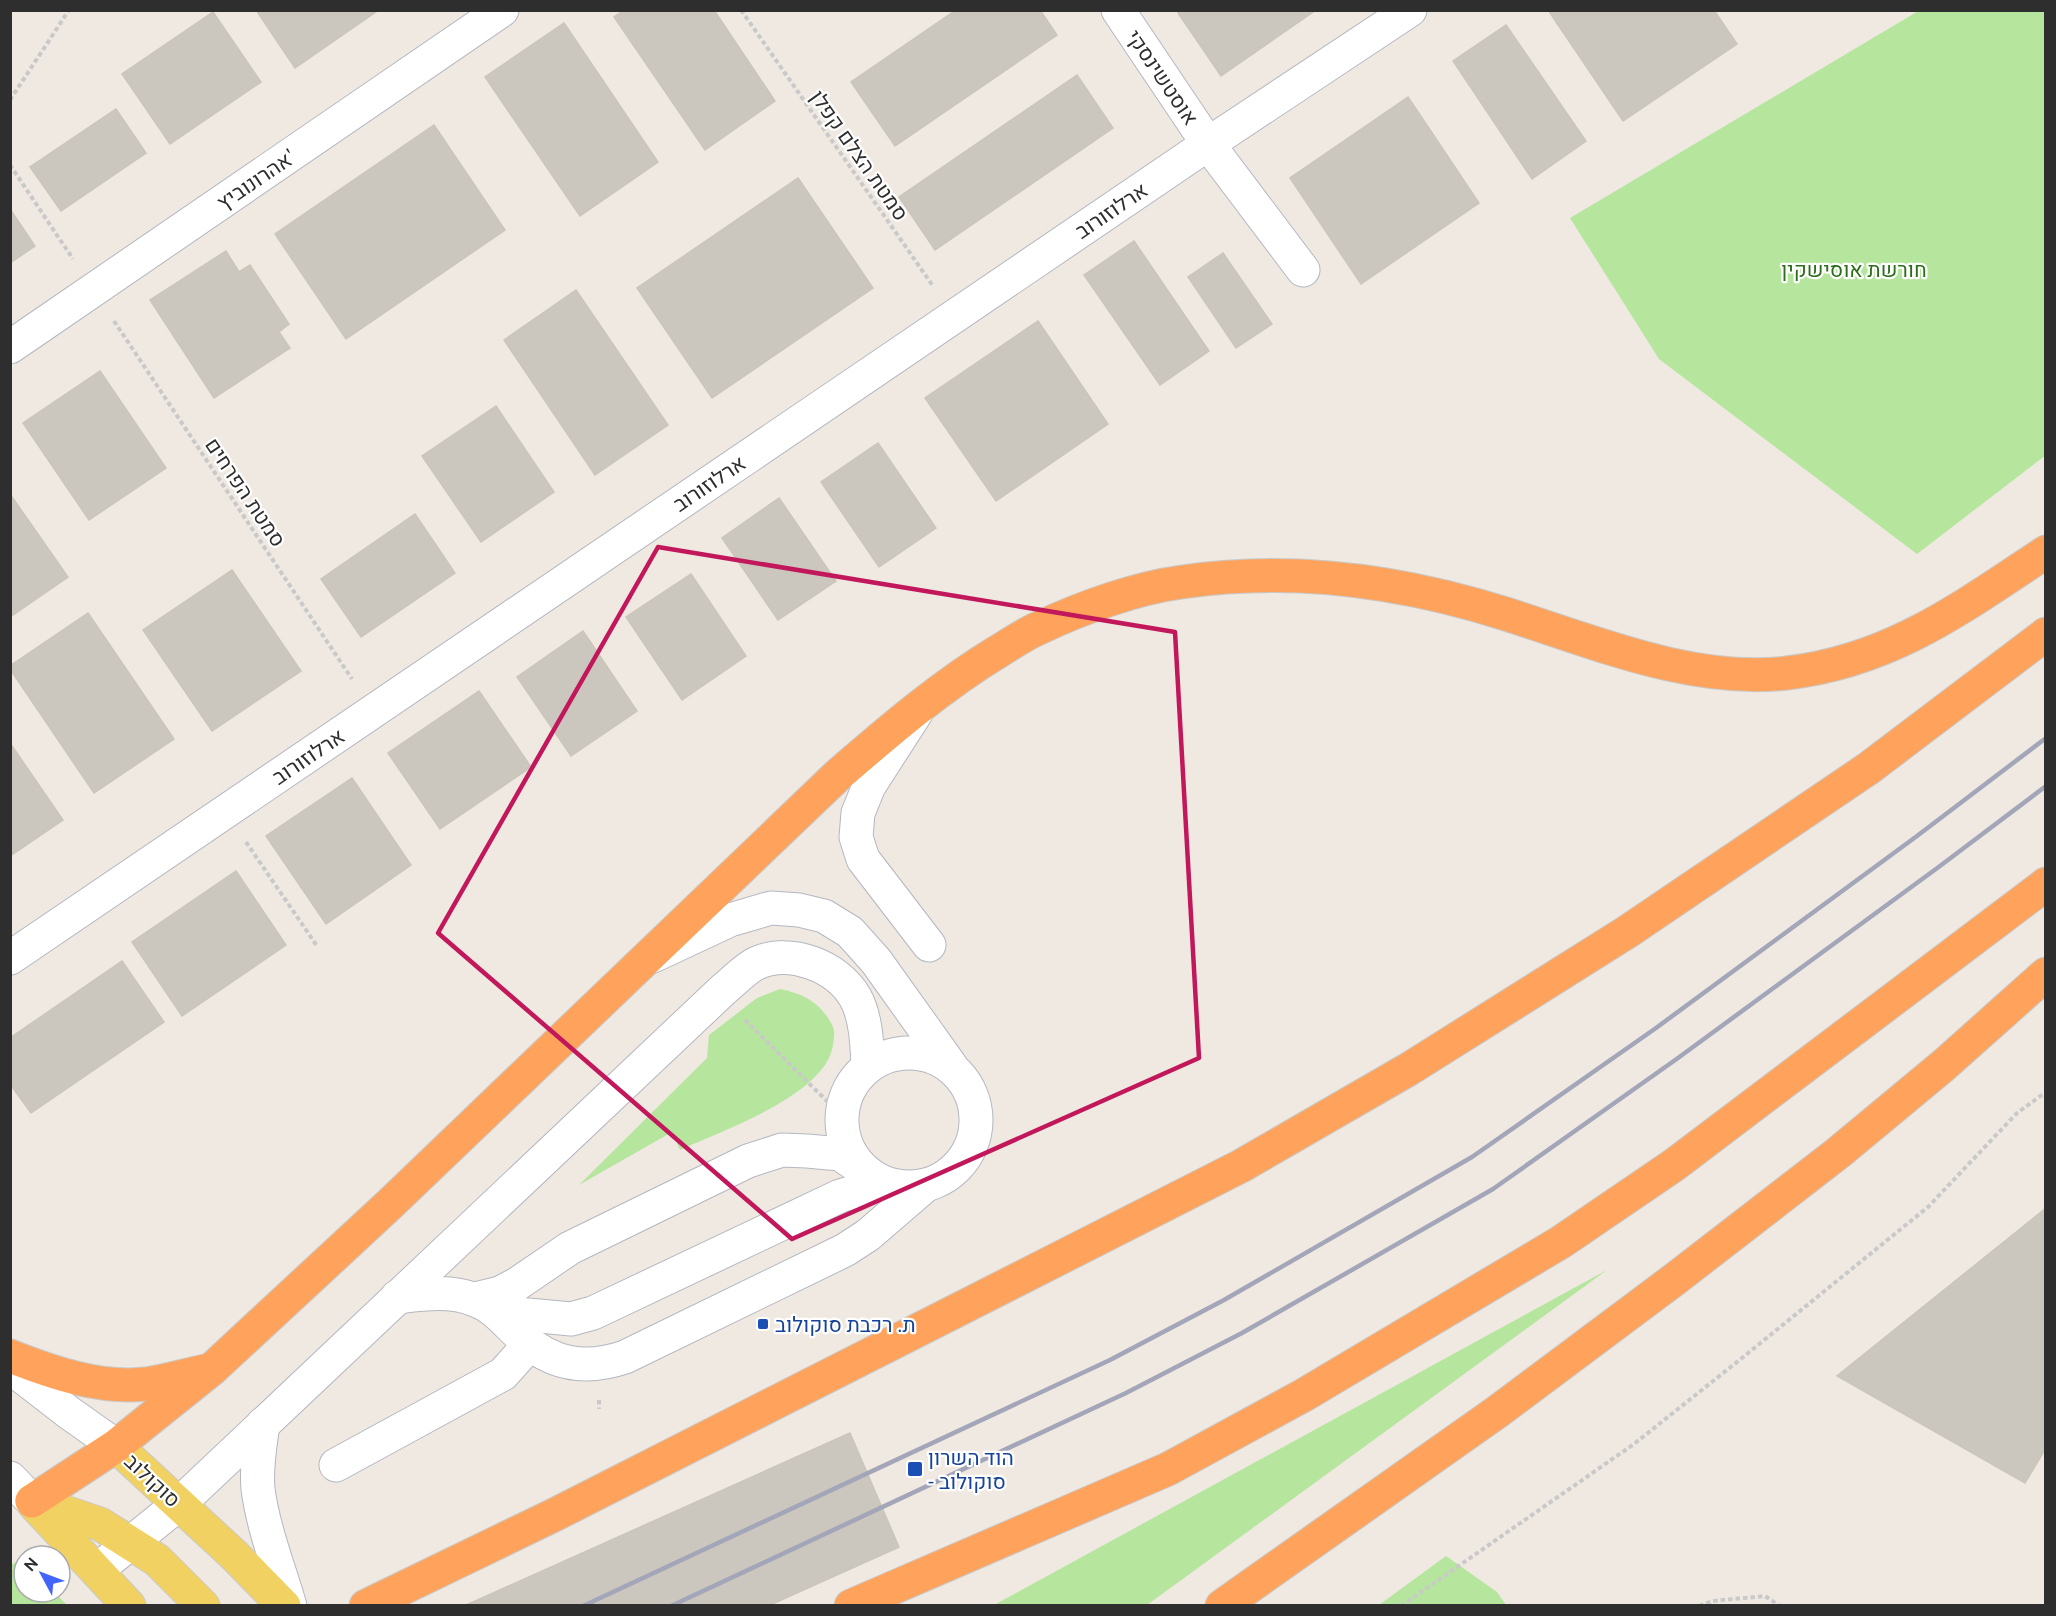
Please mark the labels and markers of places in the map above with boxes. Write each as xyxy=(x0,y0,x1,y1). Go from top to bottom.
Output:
place label: ת. רכבת סוקולוב xyxy=(775,1312,916,1336)
marker: ת. רכבת סוקולוב xyxy=(756,1317,770,1331)
place label: הוד השרון - סוקולוב xyxy=(928,1445,1014,1493)
marker: הוד השרון - סוקולוב xyxy=(906,1460,924,1478)

